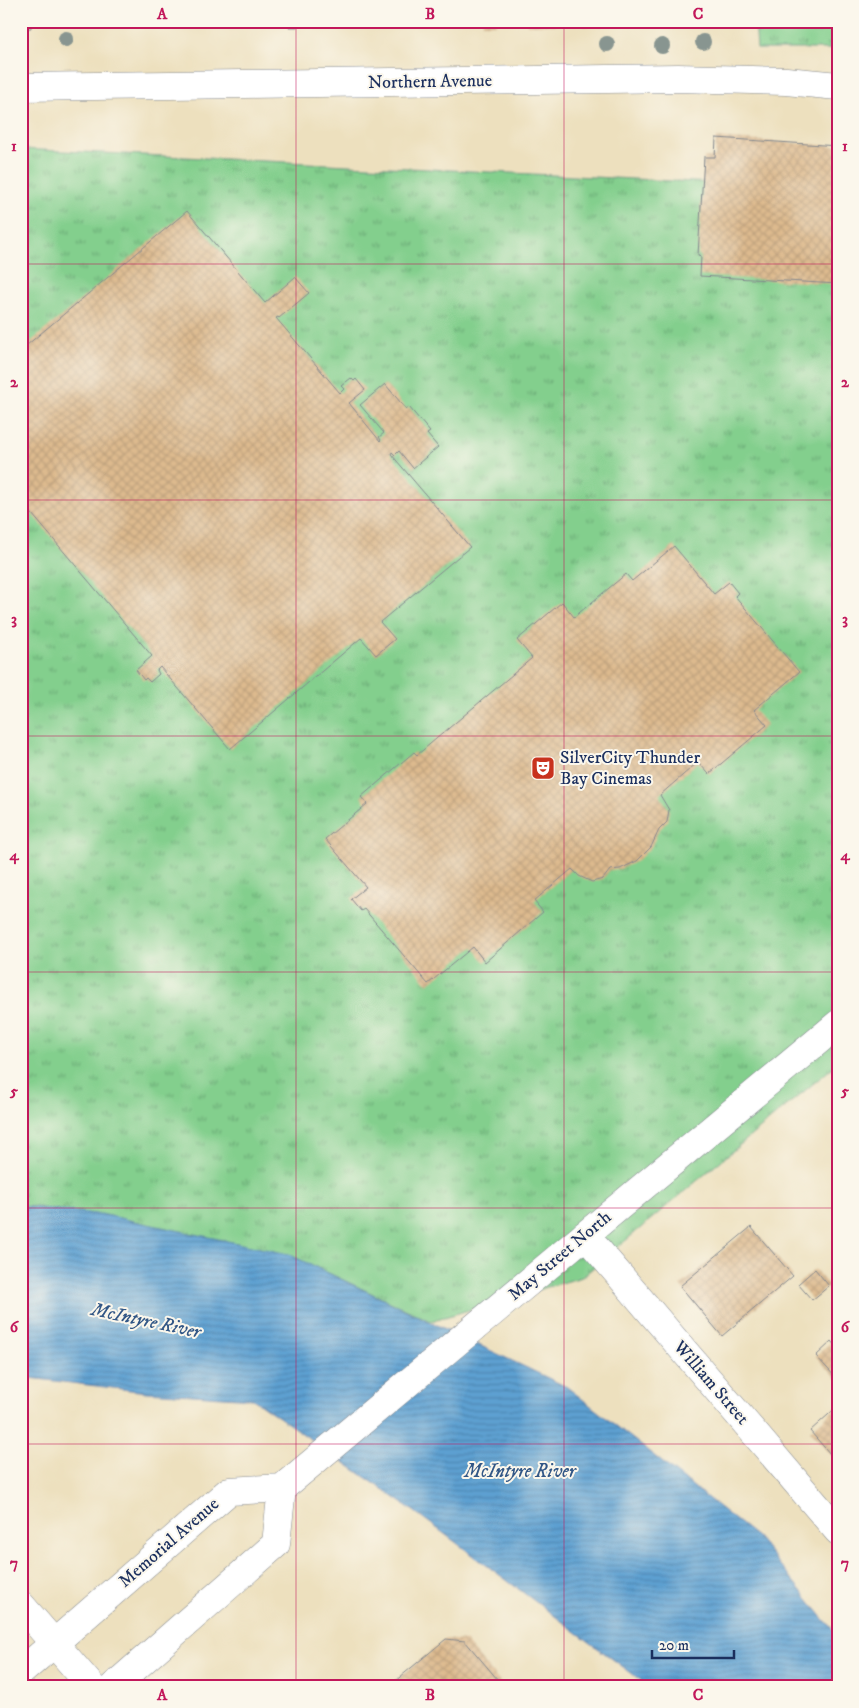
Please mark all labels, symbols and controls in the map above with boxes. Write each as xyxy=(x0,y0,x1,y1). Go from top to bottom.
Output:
text: A xyxy=(156,4,168,24)
text: B xyxy=(425,4,435,24)
text: C xyxy=(693,4,703,24)
street label: Northern Avenue xyxy=(368,70,492,94)
text: 1 xyxy=(11,136,17,156)
text: 1 xyxy=(842,136,848,156)
text: 2 xyxy=(10,372,19,392)
text: 2 xyxy=(841,372,850,392)
text: 3 xyxy=(11,609,17,629)
text: 3 xyxy=(842,609,848,629)
place label: SilverCity Thunder Bay Cinemas xyxy=(560,747,700,790)
theatre icon: SilverCity Thunder Bay Cinemas xyxy=(530,755,556,781)
text: 4 xyxy=(8,845,19,865)
text: 4 xyxy=(839,845,850,865)
text: 5 xyxy=(9,1081,18,1101)
text: 5 xyxy=(840,1081,849,1101)
street label: May Street North xyxy=(504,1206,616,1306)
water label: McIntyre River xyxy=(87,1298,205,1344)
text: 6 xyxy=(10,1317,20,1337)
text: 6 xyxy=(841,1317,851,1337)
street label: William Street xyxy=(668,1336,754,1430)
water label: McIntyre River xyxy=(462,1460,578,1483)
street label: Memorial Avenue xyxy=(114,1493,224,1593)
text: 7 xyxy=(10,1553,18,1573)
text: 7 xyxy=(841,1553,849,1573)
scale bar xyxy=(652,1628,734,1660)
text: 20 m xyxy=(659,1636,689,1655)
text: A xyxy=(156,1685,168,1705)
text: B xyxy=(425,1685,435,1705)
text: C xyxy=(693,1685,703,1705)

